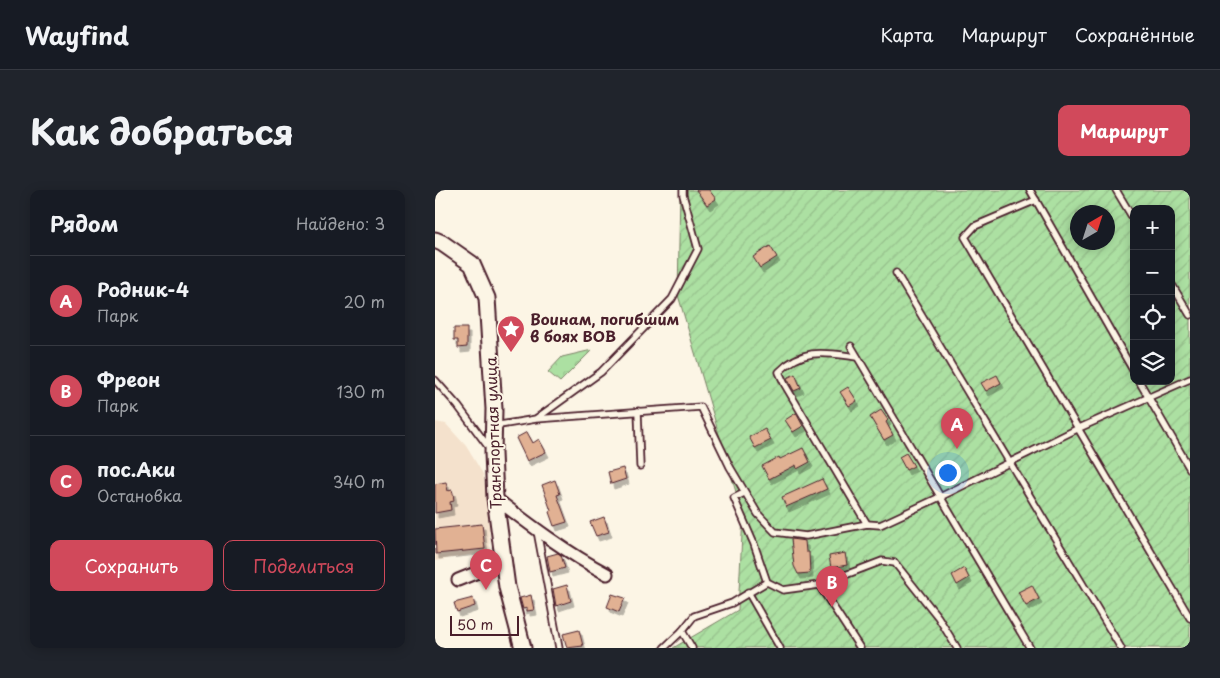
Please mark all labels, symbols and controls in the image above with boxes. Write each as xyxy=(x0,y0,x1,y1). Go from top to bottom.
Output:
text: Wayfind xyxy=(25,17,129,53)
text: Карта xyxy=(881,21,933,48)
text: Маршрут xyxy=(961,21,1047,48)
text: Сохранённые xyxy=(1075,21,1195,48)
text: Как добраться xyxy=(30,104,294,157)
button: Маршрут xyxy=(1058,105,1190,156)
north arrow xyxy=(1070,205,1115,250)
map controls xyxy=(1130,205,1175,385)
button: + xyxy=(1130,205,1175,250)
text: Рядом xyxy=(50,207,118,239)
text: Найдено: 3 xyxy=(296,211,385,235)
button: − xyxy=(1130,250,1175,295)
text: Родник-4 xyxy=(97,275,189,303)
text: A xyxy=(60,289,72,313)
text: 20 m xyxy=(344,289,385,313)
button: locate xyxy=(1130,295,1175,340)
text: Парк xyxy=(97,303,138,327)
place label: Воинам, погибшим в боях ВОВ xyxy=(530,307,680,347)
place icon: Воинам, погибшим в боях ВОВ xyxy=(496,314,526,353)
button: layers xyxy=(1130,340,1175,385)
street label: Транспортная улица xyxy=(478,356,507,510)
text: Фреон xyxy=(97,365,160,393)
text: B xyxy=(61,379,71,403)
text: 130 m xyxy=(337,379,385,403)
text: Парк xyxy=(97,393,138,417)
pin: A xyxy=(941,408,973,449)
text: пос.Аки xyxy=(97,455,176,483)
your location xyxy=(935,460,961,486)
text: C xyxy=(60,469,72,493)
text: 340 m xyxy=(333,469,385,493)
text: Остановка xyxy=(97,483,182,507)
button: Сохранить xyxy=(50,540,213,591)
button: Поделиться xyxy=(223,540,385,591)
pin: C xyxy=(470,549,502,590)
pin: B xyxy=(816,566,848,607)
scale bar xyxy=(450,613,519,636)
text: 50 m xyxy=(457,614,493,635)

